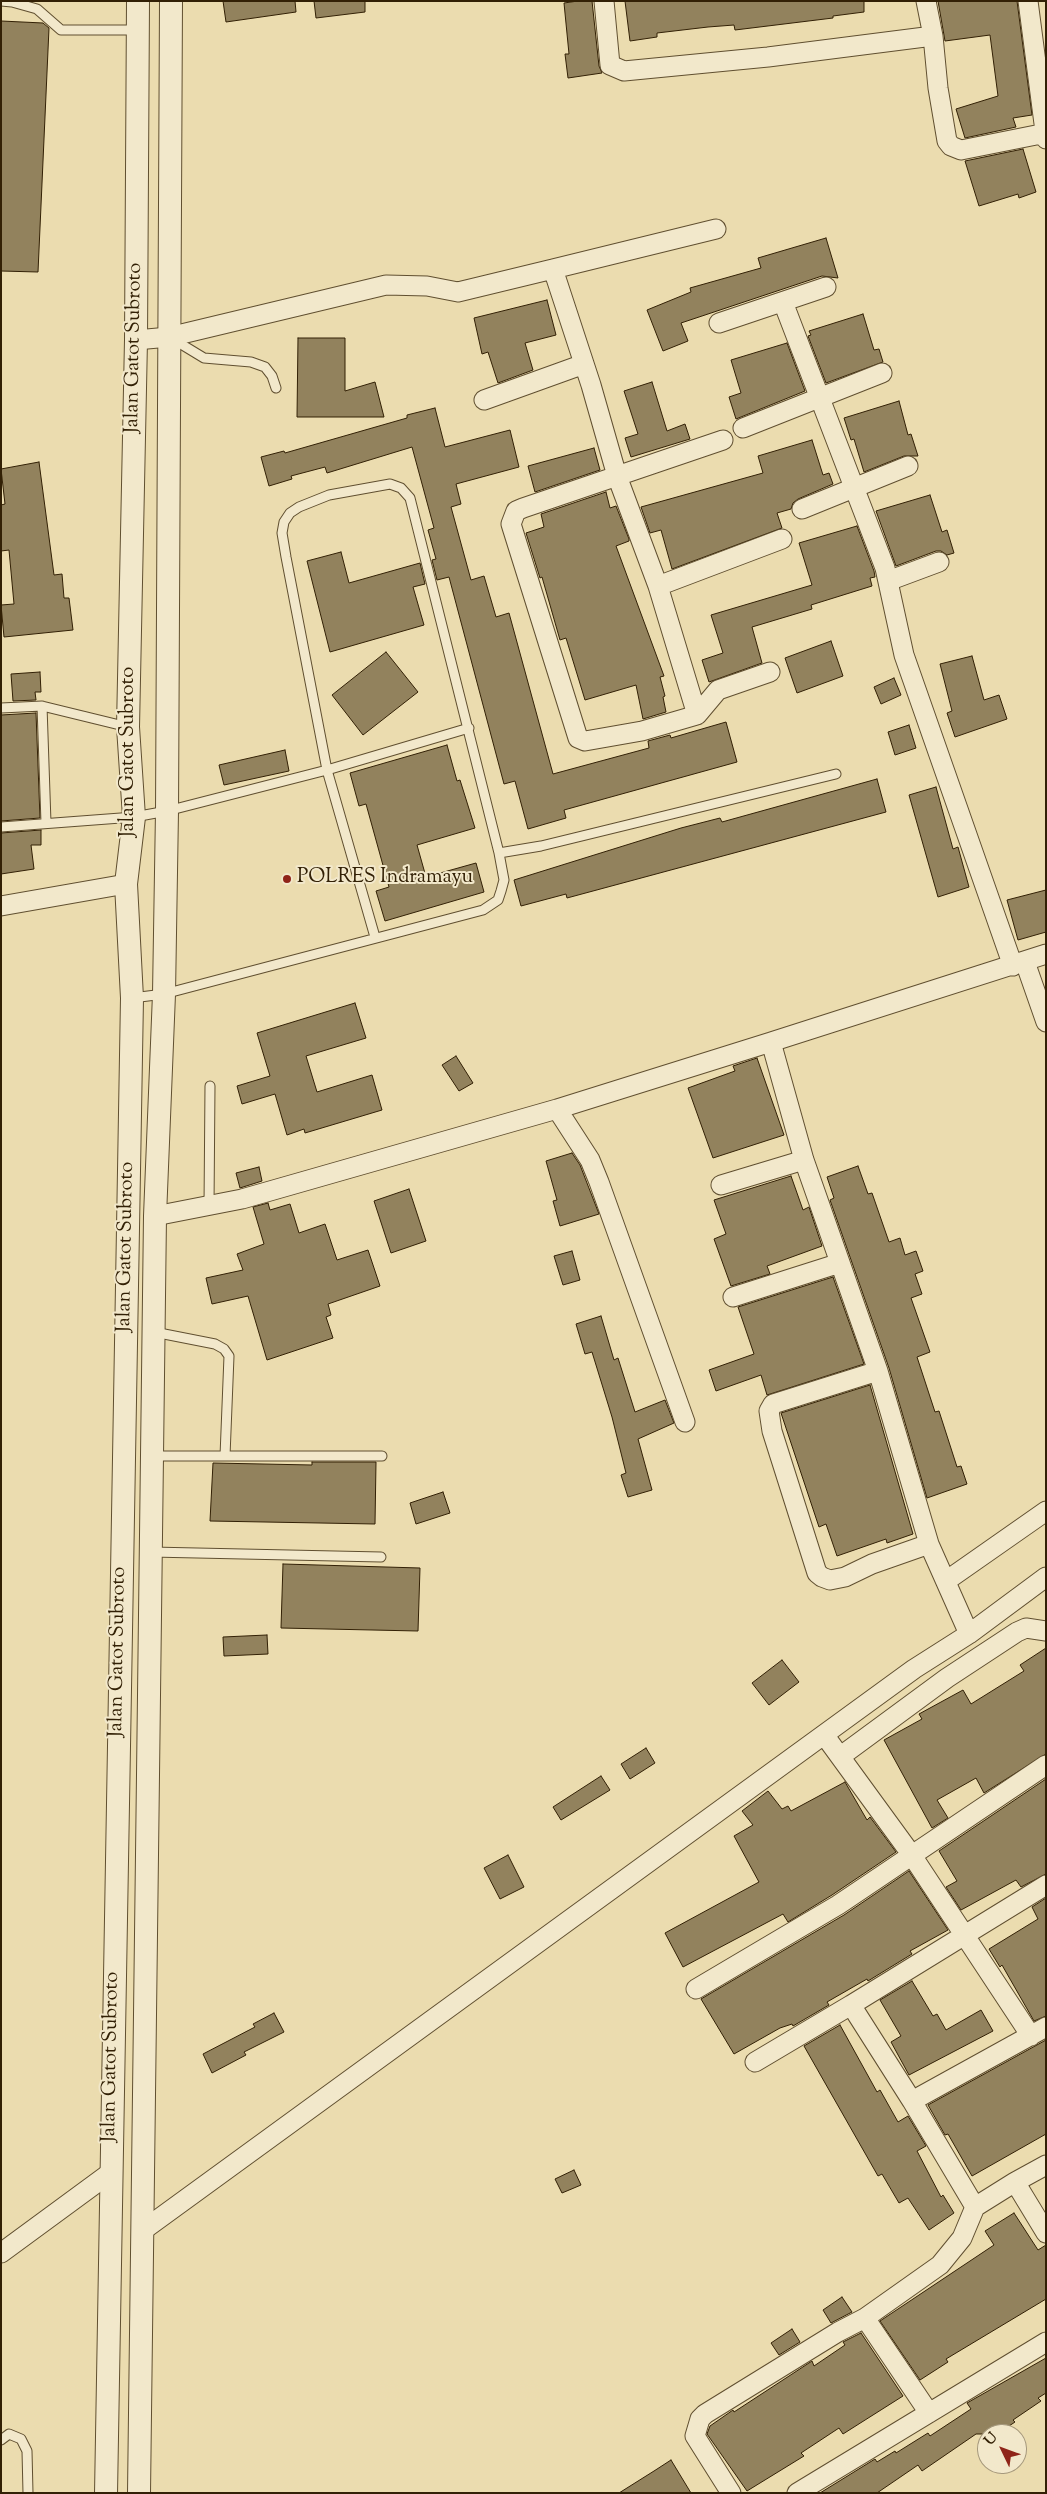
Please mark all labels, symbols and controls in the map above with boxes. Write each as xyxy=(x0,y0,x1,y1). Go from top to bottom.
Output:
street label: Jalan Gatot Subroto xyxy=(122,263,148,433)
street label: Jalan Gatot Subroto xyxy=(118,667,142,837)
place label: POLRES Indramayu xyxy=(297,867,473,891)
marker: POLRES Indramayu xyxy=(281,873,293,885)
street label: Jalan Gatot Subroto xyxy=(114,1162,140,1332)
street label: Jalan Gatot Subroto xyxy=(106,1567,132,1737)
street label: Jalan Gatot Subroto xyxy=(99,1972,125,2142)
north arrow xyxy=(977,2424,1027,2474)
text: U xyxy=(980,2429,1003,2451)

